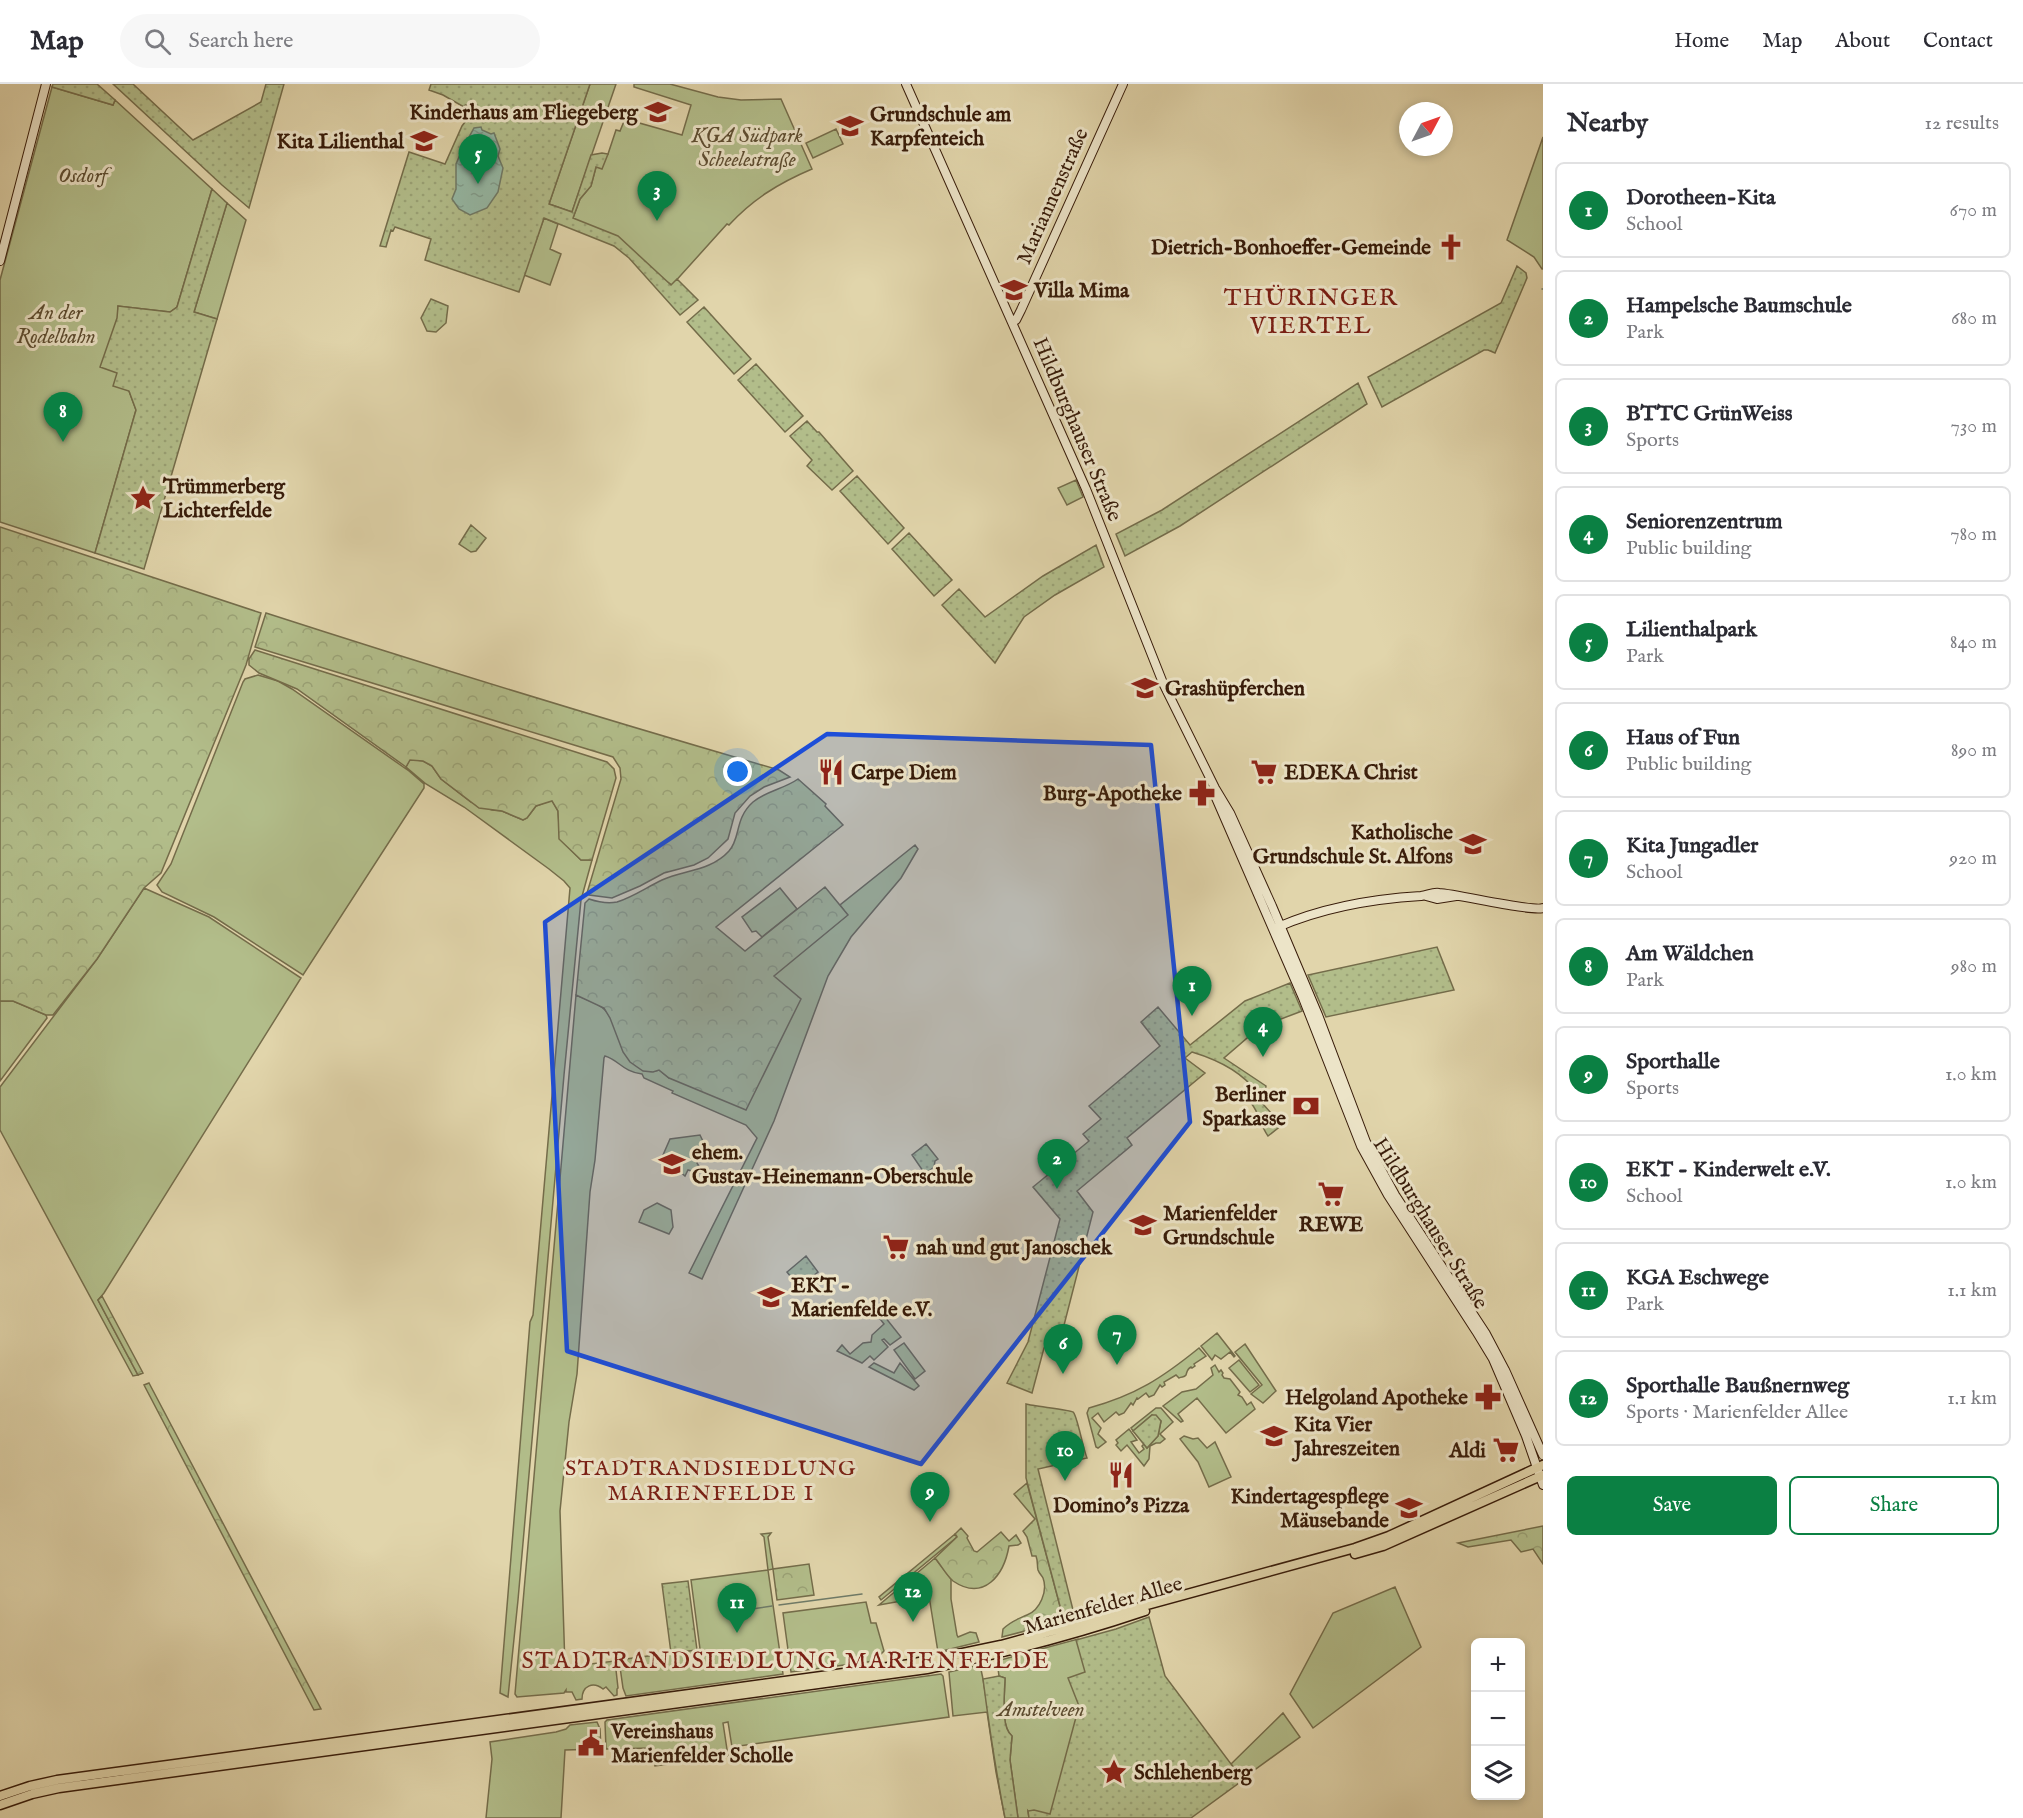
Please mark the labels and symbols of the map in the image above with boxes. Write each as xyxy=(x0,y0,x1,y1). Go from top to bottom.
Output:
school or university icon: Kinderhaus am Fliegeberg xyxy=(643,97,673,127)
place label: Kinderhaus am Fliegeberg xyxy=(409,100,639,127)
place label: Grundschule am Karpfenteich xyxy=(870,102,1012,153)
north arrow xyxy=(1399,102,1453,156)
school or university icon: Grundschule am Karpfenteich xyxy=(835,111,865,141)
park label: KGA Südpark Scheelestraße xyxy=(690,123,803,174)
street label: Mariannenstraße xyxy=(1011,124,1096,269)
school or university icon: Kita Lilienthal xyxy=(409,126,439,156)
place label: Kita Lilienthal xyxy=(277,129,405,156)
pin: 5 xyxy=(458,135,498,184)
park label: Osdorf xyxy=(58,163,112,190)
pin: 3 xyxy=(638,172,676,221)
church icon: Dietrich-Bonhoeffer-Gemeinde xyxy=(1436,232,1466,262)
place label: Dietrich-Bonhoeffer-Gemeinde xyxy=(1151,235,1431,262)
school or university icon: Villa Mima xyxy=(999,275,1029,305)
place label: Villa Mima xyxy=(1033,278,1130,305)
district label: THÜRINGER VIERTEL xyxy=(1224,283,1398,342)
park label: An der Rodelbahn xyxy=(16,300,96,351)
street label: Hildburghauser Straße xyxy=(1026,333,1128,526)
pin: 8 xyxy=(44,392,82,442)
place label: Trümmerberg Lichterfelde xyxy=(162,474,286,525)
place icon: Trümmerberg Lichterfelde xyxy=(128,483,158,513)
school or university icon: Grashüpferchen xyxy=(1130,673,1160,703)
place label: Grashüpferchen xyxy=(1165,676,1305,703)
your location xyxy=(723,757,752,786)
restaurant icon: Carpe Diem xyxy=(816,757,846,787)
supermarket icon: EDEKA Christ xyxy=(1249,757,1279,787)
place label: Carpe Diem xyxy=(851,760,957,787)
place label: EDEKA Christ xyxy=(1284,760,1419,787)
pharmacy icon: Burg-Apotheke xyxy=(1187,778,1217,808)
place label: Burg-Apotheke xyxy=(1043,781,1182,808)
place label: Katholische Grundschule St. Alfons xyxy=(1253,820,1453,871)
school or university icon: Katholische Grundschule St. Alfons xyxy=(1458,829,1488,859)
pin: 1 xyxy=(1172,966,1212,1016)
pin: 4 xyxy=(1244,1008,1282,1057)
place label: Berliner Sparkasse xyxy=(1202,1082,1286,1133)
bank icon: Berliner Sparkasse xyxy=(1291,1091,1321,1121)
street label: Hildburghauser Straße xyxy=(1366,1133,1494,1315)
place label: ehem. Gustav-Heinemann-Oberschule xyxy=(692,1140,973,1191)
pin: 2 xyxy=(1038,1140,1076,1189)
school or university icon: ehem. Gustav-Heinemann-Oberschule xyxy=(657,1149,687,1179)
supermarket icon: REWE xyxy=(1316,1179,1346,1209)
place label: Marienfelder Grundschule xyxy=(1163,1201,1278,1252)
school or university icon: Marienfelder Grundschule xyxy=(1128,1210,1158,1240)
place label: REWE xyxy=(1299,1212,1364,1239)
supermarket icon: nah und gut Janoschek xyxy=(881,1232,911,1262)
place label: nah und gut Janoschek xyxy=(916,1235,1113,1262)
place label: EKT - Marienfelde e.V. xyxy=(791,1273,932,1324)
school or university icon: EKT - Marienfelde e.V. xyxy=(756,1282,786,1312)
pin: 7 xyxy=(1098,1316,1136,1365)
pin: 6 xyxy=(1044,1324,1082,1374)
pharmacy icon: Helgoland Apotheke xyxy=(1473,1382,1503,1412)
place label: Helgoland Apotheke xyxy=(1285,1385,1468,1412)
place label: Kita Vier Jahreszeiten xyxy=(1291,1412,1400,1463)
school or university icon: Kita Vier Jahreszeiten xyxy=(1259,1421,1289,1451)
pin: 10 xyxy=(1046,1432,1084,1481)
supermarket icon: Aldi xyxy=(1491,1435,1521,1465)
place label: Aldi xyxy=(1448,1438,1486,1465)
district label: STADTRANDSIEDLUNG MARIENFELDE I xyxy=(565,1455,857,1508)
restaurant icon: Domino's Pizza xyxy=(1106,1460,1136,1490)
pin: 9 xyxy=(910,1472,950,1522)
place label: Kindertagespflege Mäusebande xyxy=(1230,1484,1389,1535)
place label: Domino's Pizza xyxy=(1053,1493,1190,1520)
school or university icon: Kindertagespflege Mäusebande xyxy=(1394,1493,1424,1523)
street label: Marienfelder Allee xyxy=(1021,1571,1186,1642)
pin: 12 xyxy=(894,1572,932,1622)
pin: 11 xyxy=(718,1584,756,1633)
district label: STADTRANDSIEDLUNG MARIENFELDE xyxy=(522,1646,1050,1677)
park label: Amstelveen xyxy=(995,1697,1085,1724)
place label: Vereinshaus Marienfelder Scholle xyxy=(610,1719,793,1770)
public building icon: Vereinshaus Marienfelder Scholle xyxy=(576,1728,606,1758)
place icon: Schlehenberg xyxy=(1099,1757,1129,1787)
place label: Schlehenberg xyxy=(1134,1760,1253,1787)

